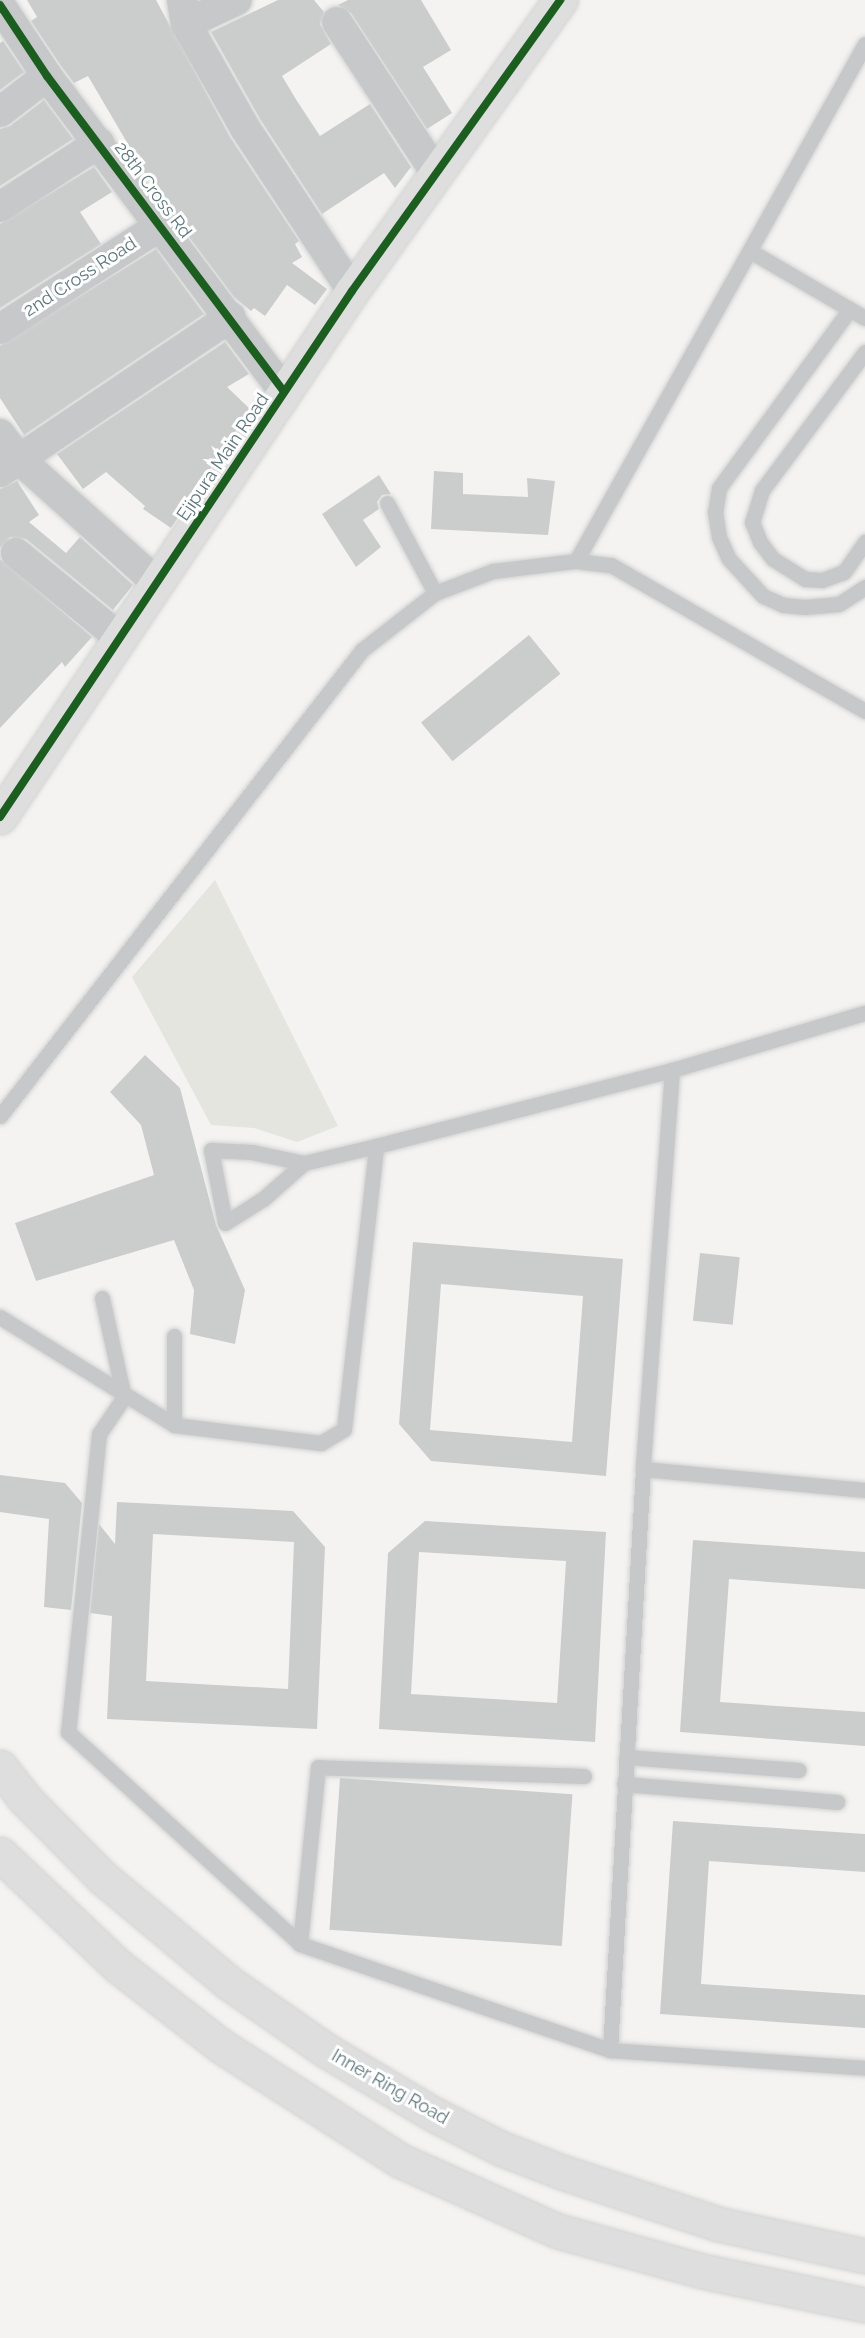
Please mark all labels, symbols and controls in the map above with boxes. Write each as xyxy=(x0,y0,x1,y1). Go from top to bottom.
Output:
street label: 28th Cross Rd xyxy=(110,138,196,242)
street label: 2nd Cross Road xyxy=(20,233,140,321)
street label: Ejipura Main Road xyxy=(172,389,274,525)
street label: Inner Ring Road xyxy=(327,2045,453,2129)

